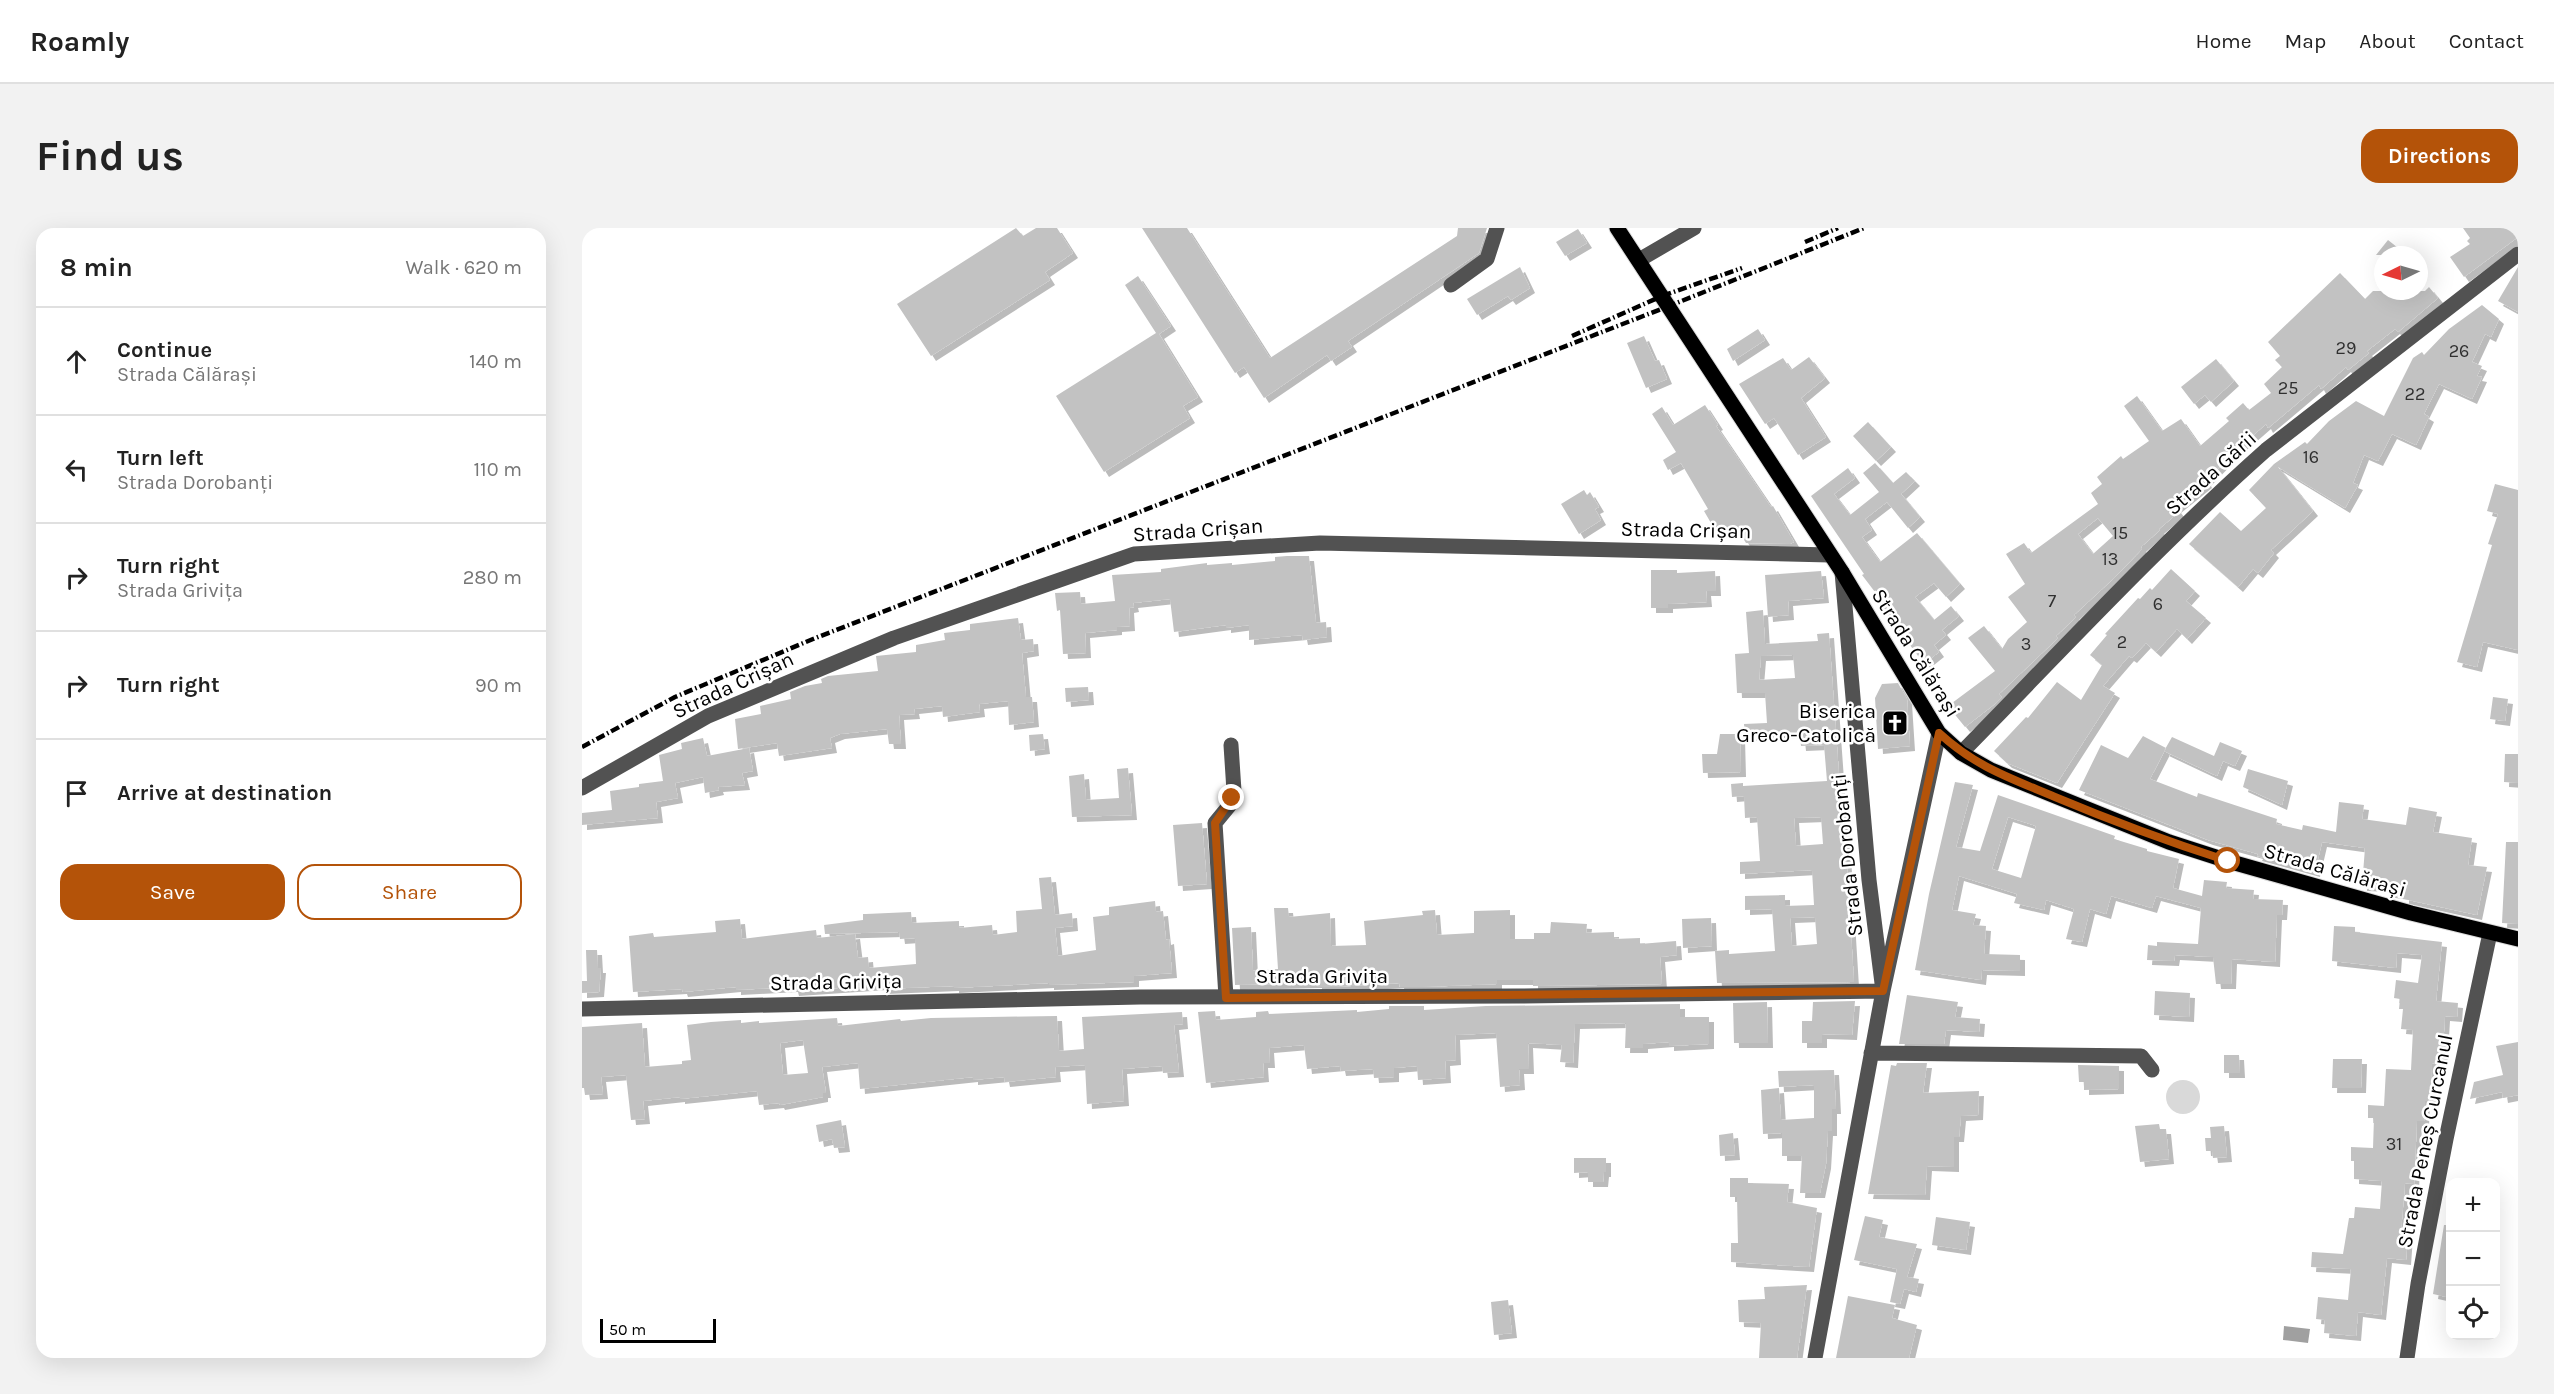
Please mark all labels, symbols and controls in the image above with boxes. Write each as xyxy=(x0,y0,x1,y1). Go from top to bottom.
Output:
text: Roamly xyxy=(30,25,129,58)
text: Home xyxy=(2196,29,2252,53)
text: Map xyxy=(2285,29,2326,53)
text: About xyxy=(2359,29,2416,53)
text: Contact xyxy=(2449,29,2524,53)
button: Directions xyxy=(2361,129,2518,183)
text: Find us xyxy=(36,131,184,181)
north arrow xyxy=(2374,246,2428,300)
text: 8 min xyxy=(60,252,133,283)
text: Walk · 620 m xyxy=(405,256,522,279)
text: Continue xyxy=(117,337,212,363)
house number: 29 xyxy=(2336,337,2356,359)
house number: 26 xyxy=(2449,340,2469,362)
icon: ahead xyxy=(60,345,93,378)
text: 140 m xyxy=(469,350,522,373)
text: Strada Călărași xyxy=(117,363,257,386)
house number: 25 xyxy=(2278,377,2298,399)
house number: 22 xyxy=(2405,383,2425,405)
street label: Strada Gării xyxy=(2161,426,2261,520)
text: Turn left xyxy=(117,445,204,471)
house number: 16 xyxy=(2303,446,2319,468)
icon: left xyxy=(60,453,93,486)
text: 110 m xyxy=(473,458,522,481)
text: Strada Dorobanți xyxy=(117,471,273,494)
street label: Strada Crișan xyxy=(1132,513,1264,547)
street label: Strada Crișan xyxy=(1620,517,1752,543)
house number: 15 xyxy=(2112,522,2128,544)
house number: 13 xyxy=(2102,548,2118,570)
text: Turn right xyxy=(117,553,220,579)
icon: right xyxy=(60,561,93,594)
text: 280 m xyxy=(463,566,522,589)
text: Strada Grivița xyxy=(117,579,243,602)
street label: Strada Călărași xyxy=(1867,584,1965,722)
house number: 7 xyxy=(2048,590,2057,612)
house number: 6 xyxy=(2153,593,2163,615)
house number: 2 xyxy=(2117,631,2127,653)
house number: 3 xyxy=(2021,633,2031,655)
street label: Strada Crișan xyxy=(669,646,797,724)
icon: right xyxy=(60,669,93,702)
text: Turn right xyxy=(117,672,220,698)
text: 90 m xyxy=(475,674,522,697)
place label: Biserica Greco-Catolică xyxy=(1736,699,1876,747)
church icon: Biserica Greco-Catolică xyxy=(1880,708,1910,738)
street label: Strada Dorobanți xyxy=(1826,772,1868,938)
icon: arrive xyxy=(60,777,93,810)
text: Arrive at destination xyxy=(117,780,332,806)
route end xyxy=(1218,784,1244,810)
street label: Strada Călărași xyxy=(2261,838,2409,902)
route start xyxy=(2214,847,2240,873)
button: Save xyxy=(60,864,285,920)
button: Share xyxy=(297,864,522,920)
street label: Strada Grivița xyxy=(1256,964,1388,988)
street label: Strada Grivița xyxy=(770,969,902,995)
street label: Strada Peneș Curcanul xyxy=(2392,1032,2458,1250)
house number: 31 xyxy=(2386,1133,2402,1155)
map controls xyxy=(2446,1178,2500,1340)
button: + xyxy=(2446,1178,2500,1232)
button: − xyxy=(2446,1232,2500,1286)
button: locate xyxy=(2446,1286,2500,1340)
scale bar xyxy=(600,1316,716,1344)
text: 50 m xyxy=(609,1320,646,1339)

